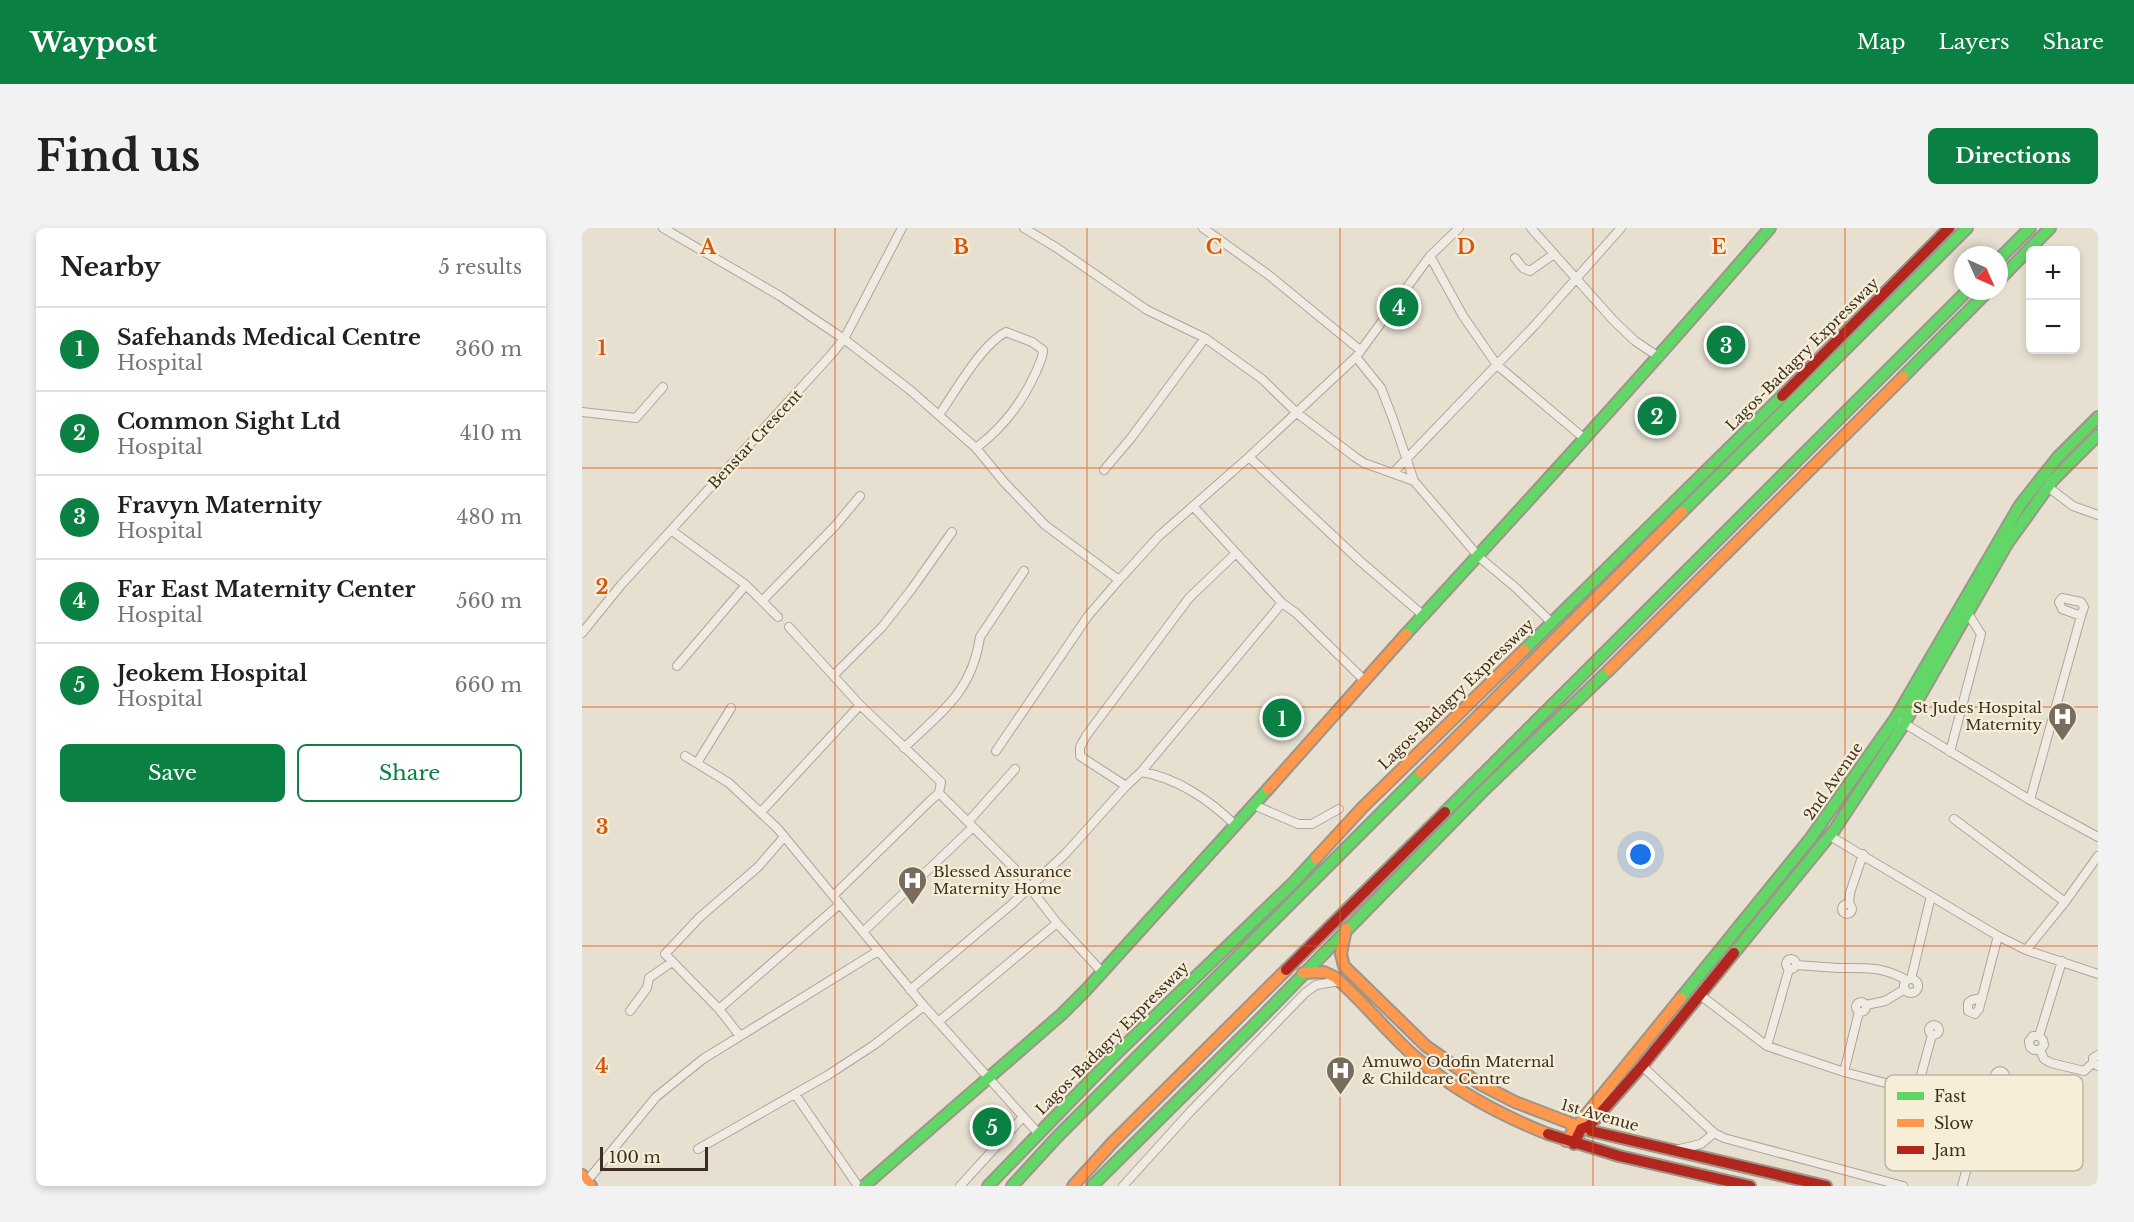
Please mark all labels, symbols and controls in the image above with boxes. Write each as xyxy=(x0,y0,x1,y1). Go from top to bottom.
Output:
text: Waypost xyxy=(30,25,157,60)
text: Map xyxy=(1857,29,1906,55)
text: Layers xyxy=(1939,29,2010,55)
text: Share xyxy=(2043,29,2104,55)
button: Directions xyxy=(1928,128,2098,184)
text: Find us xyxy=(36,130,200,182)
text: A xyxy=(699,235,717,259)
text: B xyxy=(953,235,969,259)
text: C xyxy=(1206,235,1222,259)
text: D xyxy=(1457,235,1475,259)
text: E xyxy=(1711,235,1727,259)
north arrow xyxy=(1954,246,2008,300)
map controls xyxy=(2026,246,2080,354)
button: + xyxy=(2026,246,2080,300)
text: Nearby xyxy=(60,251,161,283)
text: 5 results xyxy=(439,255,522,279)
street label: Lagos-Badagry Expressway xyxy=(1721,273,1883,435)
pin: 4 xyxy=(1380,284,1418,329)
button: − xyxy=(2026,300,2080,354)
pin: 3 xyxy=(1706,322,1746,368)
text: Safehands Medical Centre xyxy=(117,324,421,351)
text: 1 xyxy=(598,336,607,360)
text: 1 xyxy=(75,337,84,361)
text: 360 m xyxy=(455,337,522,361)
text: Hospital xyxy=(117,351,203,375)
street label: Benstar Crescent xyxy=(704,385,806,493)
pin: 2 xyxy=(1638,394,1676,438)
text: Common Sight Ltd xyxy=(117,408,341,435)
text: 2 xyxy=(73,421,86,445)
text: 410 m xyxy=(460,421,522,445)
text: Hospital xyxy=(117,435,203,459)
text: Fravyn Maternity xyxy=(117,492,322,519)
text: 3 xyxy=(73,505,86,529)
text: 480 m xyxy=(457,505,522,529)
text: Hospital xyxy=(117,519,203,543)
text: 2 xyxy=(595,575,609,599)
text: Far East Maternity Center xyxy=(117,576,416,603)
text: 4 xyxy=(73,589,86,613)
text: 560 m xyxy=(456,589,522,613)
text: Hospital xyxy=(117,603,203,627)
street label: Lagos-Badagry Expressway xyxy=(1374,614,1538,773)
text: Jeokem Hospital xyxy=(117,660,307,687)
text: 5 xyxy=(74,673,85,697)
text: 660 m xyxy=(455,673,522,697)
text: Hospital xyxy=(117,687,203,711)
pin: 1 xyxy=(1262,696,1302,740)
place label: St Judes Hospital Maternity xyxy=(1913,698,2042,734)
hospital icon: St Judes Hospital Maternity xyxy=(2047,700,2079,742)
street label: 2nd Avenue xyxy=(1799,738,1867,824)
button: Save xyxy=(60,744,285,802)
button: Share xyxy=(297,744,522,802)
text: 3 xyxy=(596,815,608,839)
your location xyxy=(1626,840,1655,869)
place label: Blessed Assurance Maternity Home xyxy=(933,862,1072,898)
hospital icon: Blessed Assurance Maternity Home xyxy=(896,864,928,906)
street label: Lagos-Badagry Expressway xyxy=(1031,957,1193,1119)
place label: Amuwo Odofin Maternal & Childcare Centre xyxy=(1361,1052,1555,1088)
text: 4 xyxy=(595,1054,609,1078)
hospital icon: Amuwo Odofin Maternal & Childcare Centre xyxy=(1325,1054,1357,1096)
legend xyxy=(1885,1075,2083,1171)
text: Fast xyxy=(1934,1086,1966,1106)
street label: 1st Avenue xyxy=(1559,1095,1641,1135)
pin: 5 xyxy=(972,1104,1012,1150)
text: Slow xyxy=(1934,1113,1974,1133)
text: Jam xyxy=(1932,1140,1966,1160)
scale bar xyxy=(600,1144,708,1172)
text: 100 m xyxy=(609,1147,661,1167)

